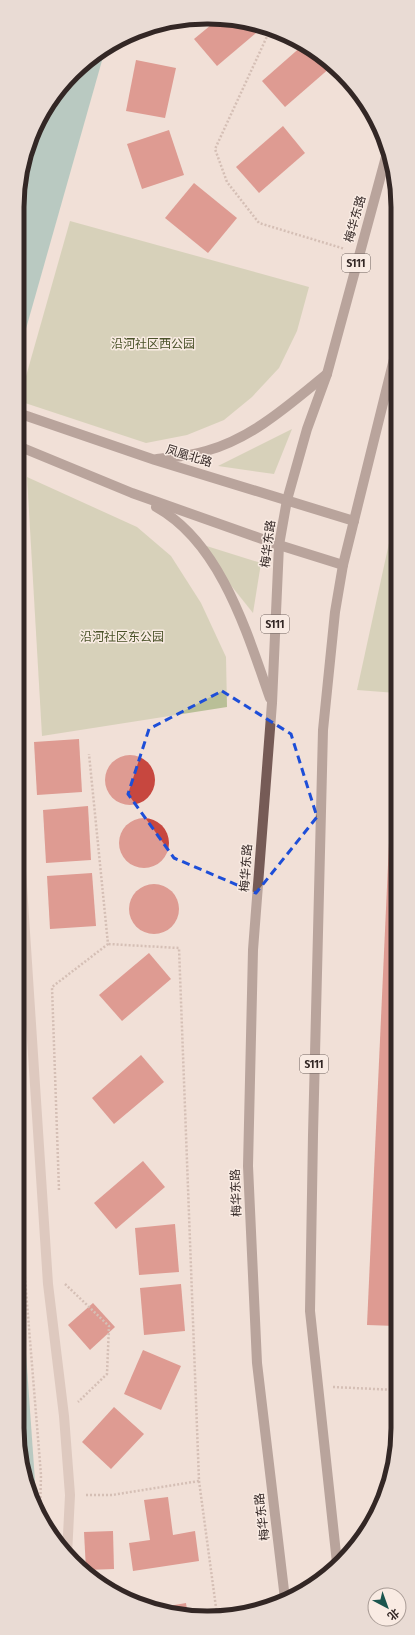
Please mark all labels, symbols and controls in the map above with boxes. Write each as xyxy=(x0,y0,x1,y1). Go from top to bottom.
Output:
street label: 梅华东路 xyxy=(342,194,368,244)
road number: S111 xyxy=(342,254,370,272)
park label: 沿河社区西公园 xyxy=(111,337,195,351)
street label: 凤凰北路 xyxy=(164,442,214,470)
street label: 梅华东路 xyxy=(258,519,278,569)
road number: S111 xyxy=(261,615,289,633)
park label: 沿河社区东公园 xyxy=(80,630,164,644)
street label: 梅华东路 xyxy=(237,844,255,892)
road number: S111 xyxy=(300,1055,328,1073)
street label: 梅华东路 xyxy=(228,1169,244,1217)
street label: 梅华东路 xyxy=(252,1492,272,1542)
north arrow xyxy=(367,1587,407,1627)
text: 北 xyxy=(385,1606,402,1623)

